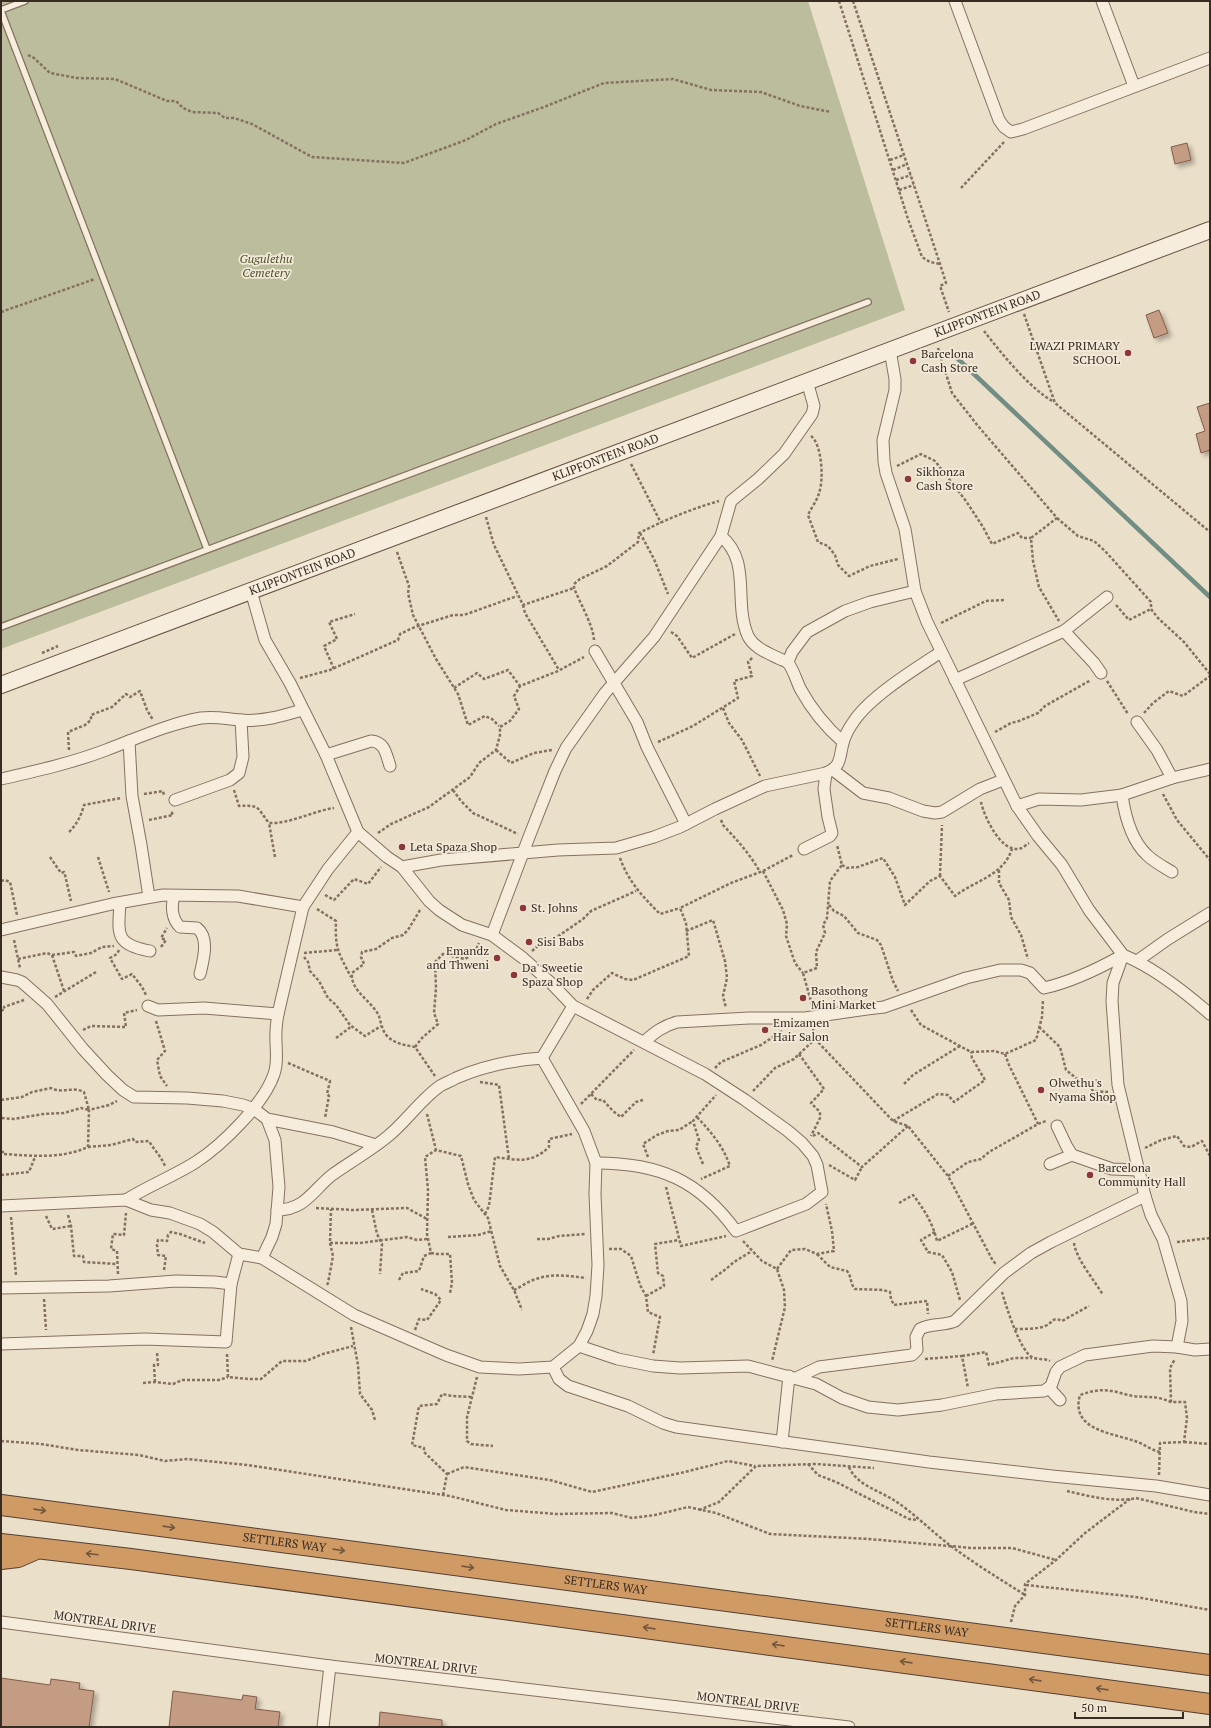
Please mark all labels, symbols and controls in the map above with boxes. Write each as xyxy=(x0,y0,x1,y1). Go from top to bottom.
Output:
park label: Gugulethu Cemetery xyxy=(240,251,292,280)
street label: KLIPFONTEIN ROAD xyxy=(932,286,1043,340)
place label: LWAZI PRIMARY SCHOOL xyxy=(1029,338,1120,367)
place label: Barcelona Cash Store xyxy=(921,346,978,375)
marker: LWAZI PRIMARY SCHOOL xyxy=(1123,348,1133,358)
marker: Barcelona Cash Store xyxy=(908,356,918,366)
street label: KLIPFONTEIN ROAD xyxy=(550,430,661,484)
place label: Sikhonza Cash Store xyxy=(916,464,973,493)
marker: Sikhonza Cash Store xyxy=(903,474,913,484)
street label: KLIPFONTEIN ROAD xyxy=(247,544,358,598)
place label: Leta Spaza Shop xyxy=(410,839,497,854)
marker: Leta Spaza Shop xyxy=(397,842,407,852)
place label: St. Johns xyxy=(531,900,578,915)
marker: St. Johns xyxy=(518,903,528,913)
place label: Sisi Babs xyxy=(537,934,584,949)
marker: Sisi Babs xyxy=(524,937,534,947)
place label: Emandz and Thweni xyxy=(426,943,489,972)
marker: Emandz and Thweni xyxy=(492,953,502,963)
place label: Da' Sweetie Spaza Shop xyxy=(522,960,583,989)
marker: Da' Sweetie Spaza Shop xyxy=(509,970,519,980)
place label: Basothong Mini Market xyxy=(811,983,877,1012)
marker: Basothong Mini Market xyxy=(798,993,808,1003)
place label: Emizamen Hair Salon xyxy=(773,1015,829,1044)
marker: Emizamen Hair Salon xyxy=(760,1025,770,1035)
place label: Olwethu's Nyama Shop xyxy=(1049,1075,1116,1104)
marker: Olwethu's Nyama Shop xyxy=(1036,1085,1046,1095)
place label: Barcelona Community Hall xyxy=(1098,1160,1186,1189)
marker: Barcelona Community Hall xyxy=(1085,1170,1095,1180)
one-way arrow xyxy=(33,1506,46,1514)
one-way arrow xyxy=(162,1523,175,1531)
street label: SETTLERS WAY xyxy=(242,1529,327,1555)
one-way arrow xyxy=(332,1546,345,1554)
one-way arrow xyxy=(86,1550,99,1558)
one-way arrow xyxy=(461,1563,474,1571)
street label: SETTLERS WAY xyxy=(563,1572,649,1598)
street label: MONTREAL DRIVE xyxy=(53,1607,157,1636)
street label: SETTLERS WAY xyxy=(884,1614,970,1640)
one-way arrow xyxy=(643,1624,656,1632)
one-way arrow xyxy=(772,1641,785,1649)
street label: MONTREAL DRIVE xyxy=(374,1650,478,1677)
one-way arrow xyxy=(900,1658,913,1666)
one-way arrow xyxy=(1029,1676,1042,1684)
one-way arrow xyxy=(1096,1685,1109,1693)
street label: MONTREAL DRIVE xyxy=(696,1688,800,1715)
scale bar xyxy=(1075,1694,1183,1720)
text: 50 m xyxy=(1081,1700,1108,1715)

